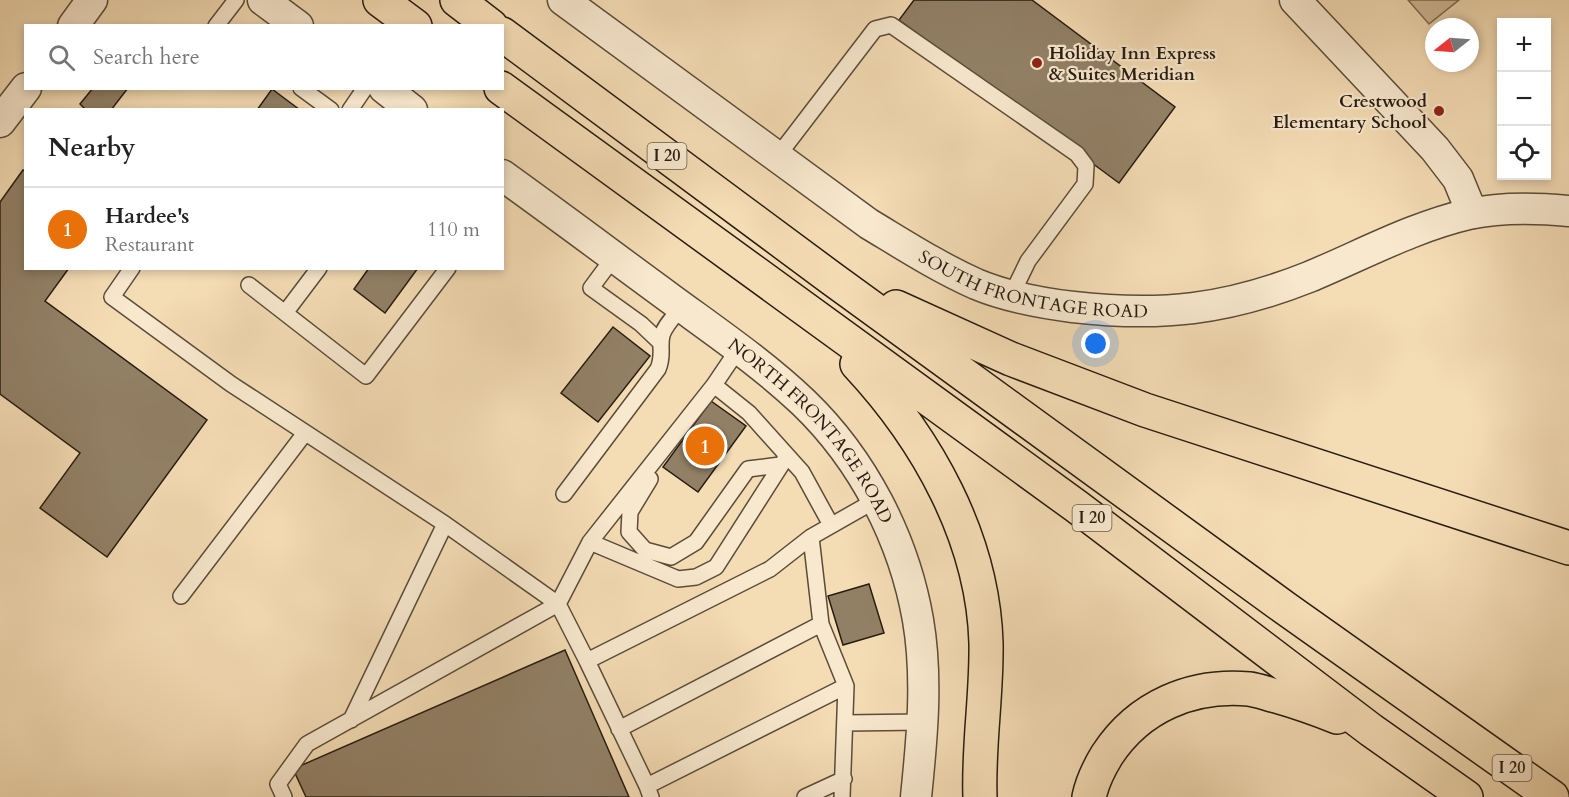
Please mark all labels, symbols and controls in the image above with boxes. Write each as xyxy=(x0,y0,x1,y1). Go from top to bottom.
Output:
north arrow xyxy=(1425,18,1479,72)
map controls xyxy=(1497,18,1551,180)
button: + xyxy=(1497,18,1551,72)
search box xyxy=(24,24,504,90)
icon: search xyxy=(45,41,78,74)
place label: Holiday Inn Express & Suites Meridian xyxy=(1049,41,1216,87)
text: Search here xyxy=(93,42,200,72)
marker: Holiday Inn Express & Suites Meridian xyxy=(1030,56,1044,70)
button: − xyxy=(1497,72,1551,126)
place label: Crestwood Elementary School xyxy=(1273,89,1428,135)
marker: Crestwood Elementary School xyxy=(1432,104,1446,118)
button: locate xyxy=(1497,126,1551,180)
text: Nearby xyxy=(48,130,136,165)
road number: I 20 xyxy=(648,143,686,169)
text: Hardee's xyxy=(105,201,189,231)
text: 1 xyxy=(62,216,73,243)
text: 110 m xyxy=(427,216,480,243)
text: Restaurant xyxy=(105,231,194,258)
street label: SOUTH FRONTAGE ROAD xyxy=(914,244,1148,324)
your location xyxy=(1081,329,1110,358)
street label: NORTH FRONTAGE ROAD xyxy=(723,332,899,528)
pin: 1 xyxy=(686,424,724,468)
road number: I 20 xyxy=(1072,505,1112,531)
road number: I 20 xyxy=(1492,755,1532,781)

